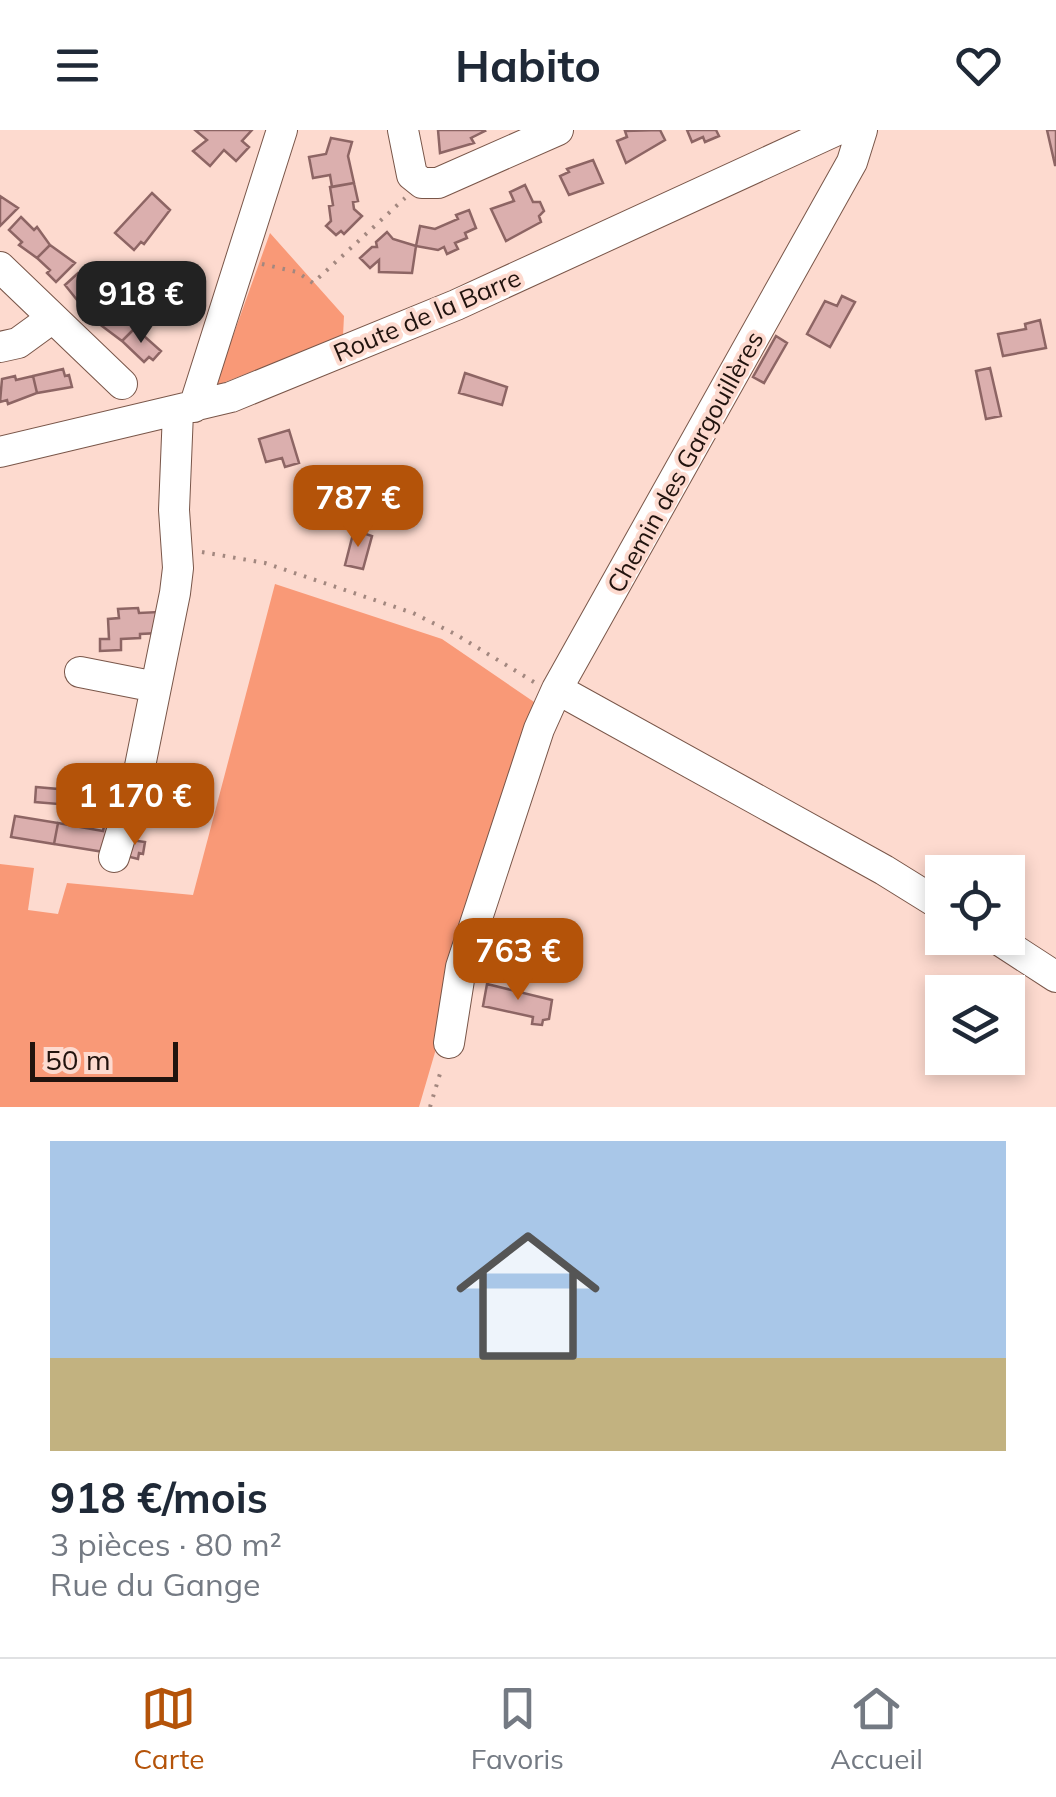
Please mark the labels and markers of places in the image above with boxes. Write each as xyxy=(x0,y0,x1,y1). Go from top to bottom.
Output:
pin: 918 € xyxy=(71,261,211,346)
pin: 787 € xyxy=(288,465,428,550)
pin: 1 170 € xyxy=(43,763,227,848)
pin: 763 € xyxy=(448,918,588,1003)

